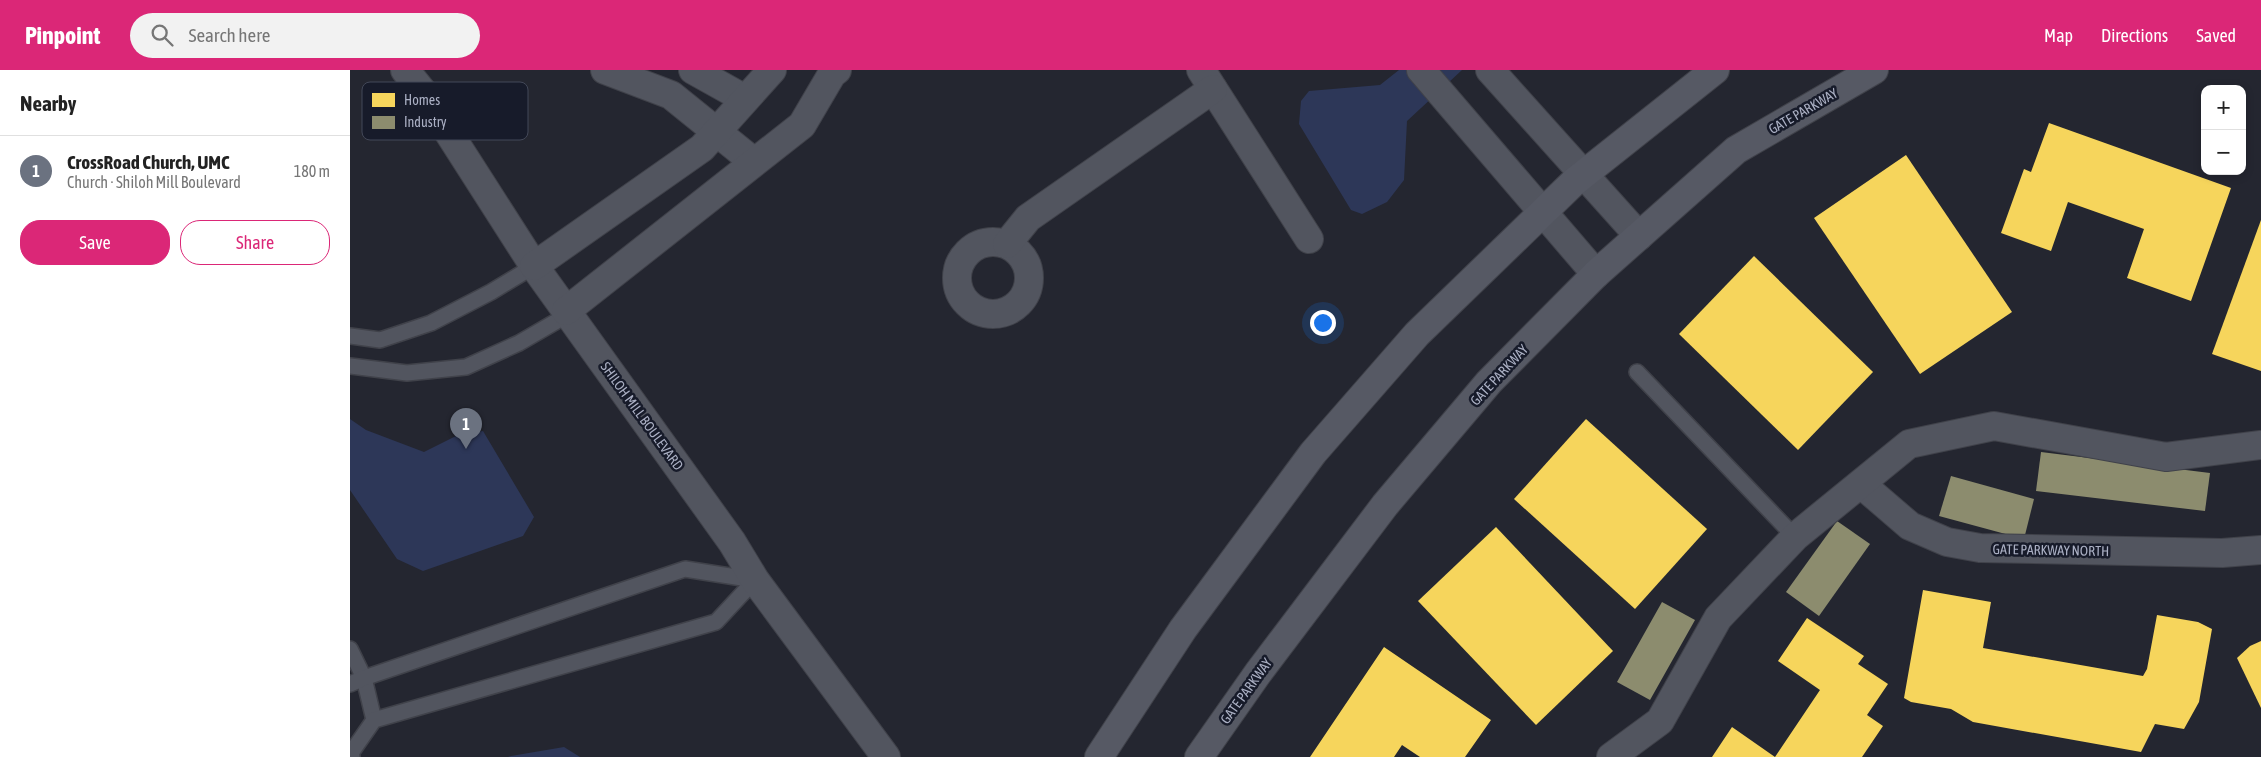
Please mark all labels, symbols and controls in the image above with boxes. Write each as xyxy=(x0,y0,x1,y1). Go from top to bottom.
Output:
search box xyxy=(130,13,480,58)
icon: search xyxy=(148,21,176,49)
text: Pinpoint xyxy=(25,22,100,49)
text: Search here xyxy=(188,24,270,46)
text: Map xyxy=(2044,25,2073,46)
text: Directions xyxy=(2101,25,2168,46)
text: Saved xyxy=(2196,25,2236,46)
legend xyxy=(362,82,528,140)
street label: GATE PARKWAY xyxy=(1766,84,1841,137)
map controls xyxy=(2201,85,2246,175)
button: + xyxy=(2201,85,2246,130)
text: Nearby xyxy=(20,91,76,115)
text: Homes xyxy=(404,92,440,108)
text: Industry xyxy=(404,114,447,130)
button: − xyxy=(2201,130,2246,175)
text: CrossRoad Church, UMC xyxy=(67,151,230,173)
text: 1 xyxy=(32,162,40,180)
text: 180 m xyxy=(294,162,330,180)
text: Church · Shiloh Mill Boulevard xyxy=(67,173,241,191)
button: Save xyxy=(20,220,170,265)
button: Share xyxy=(180,220,330,265)
your location xyxy=(1310,310,1336,336)
street label: GATE PARKWAY xyxy=(1467,341,1532,409)
street label: SHILOH MILL BOULEVARD xyxy=(598,359,687,473)
pin: 1 xyxy=(450,408,482,449)
street label: GATE PARKWAY NORTH xyxy=(1993,541,2109,559)
street label: GATE PARKWAY xyxy=(1217,655,1276,727)

